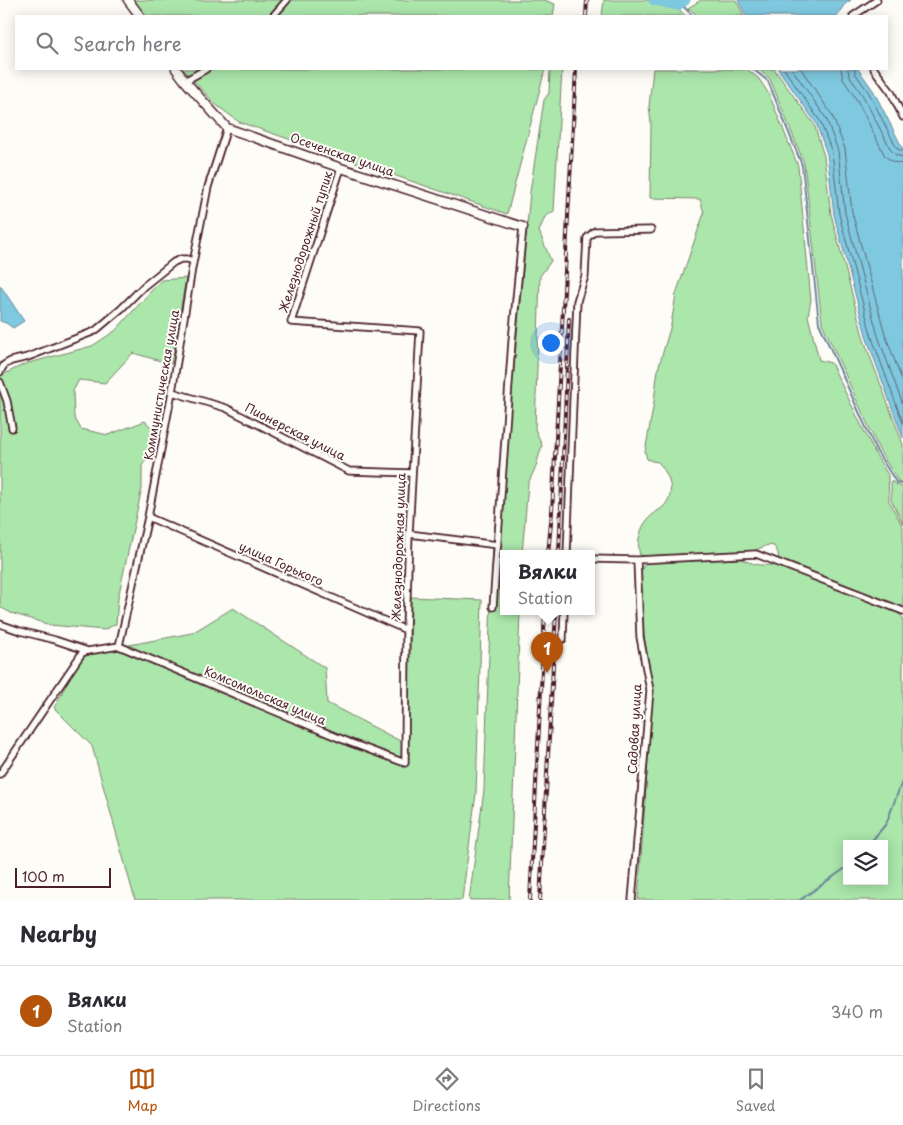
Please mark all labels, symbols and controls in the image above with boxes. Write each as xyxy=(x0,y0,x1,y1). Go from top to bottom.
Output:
search box xyxy=(15,15,888,70)
icon: search xyxy=(33,29,61,57)
text: Search here xyxy=(73,29,182,57)
street label: Осеченская улица xyxy=(288,128,397,180)
street label: Железнодорожный тупик xyxy=(274,168,337,315)
street label: Коммунистическая улица xyxy=(139,308,183,462)
your location xyxy=(538,330,564,356)
street label: Пионерская улица xyxy=(242,398,349,464)
street label: Железнодорожная улица xyxy=(386,472,410,621)
street label: улица Горького xyxy=(236,536,327,590)
popup xyxy=(500,550,595,615)
text: Вялки xyxy=(518,557,577,585)
text: Station xyxy=(518,585,573,609)
pin: 1 xyxy=(531,632,563,673)
street label: Комсомольская улица xyxy=(202,661,330,729)
street label: Садовая улица xyxy=(623,683,645,775)
map controls xyxy=(843,840,888,885)
button: layers xyxy=(843,840,888,885)
scale bar xyxy=(15,865,111,888)
text: 100 m xyxy=(22,866,65,887)
text: Nearby xyxy=(20,917,97,949)
text: Вялки xyxy=(67,985,127,1013)
text: 1 xyxy=(32,999,40,1023)
text: 340 m xyxy=(831,999,883,1023)
text: Station xyxy=(67,1013,122,1037)
tab: Map xyxy=(128,1065,157,1116)
tab: Directions xyxy=(413,1065,481,1116)
tab: Saved xyxy=(736,1065,775,1116)

